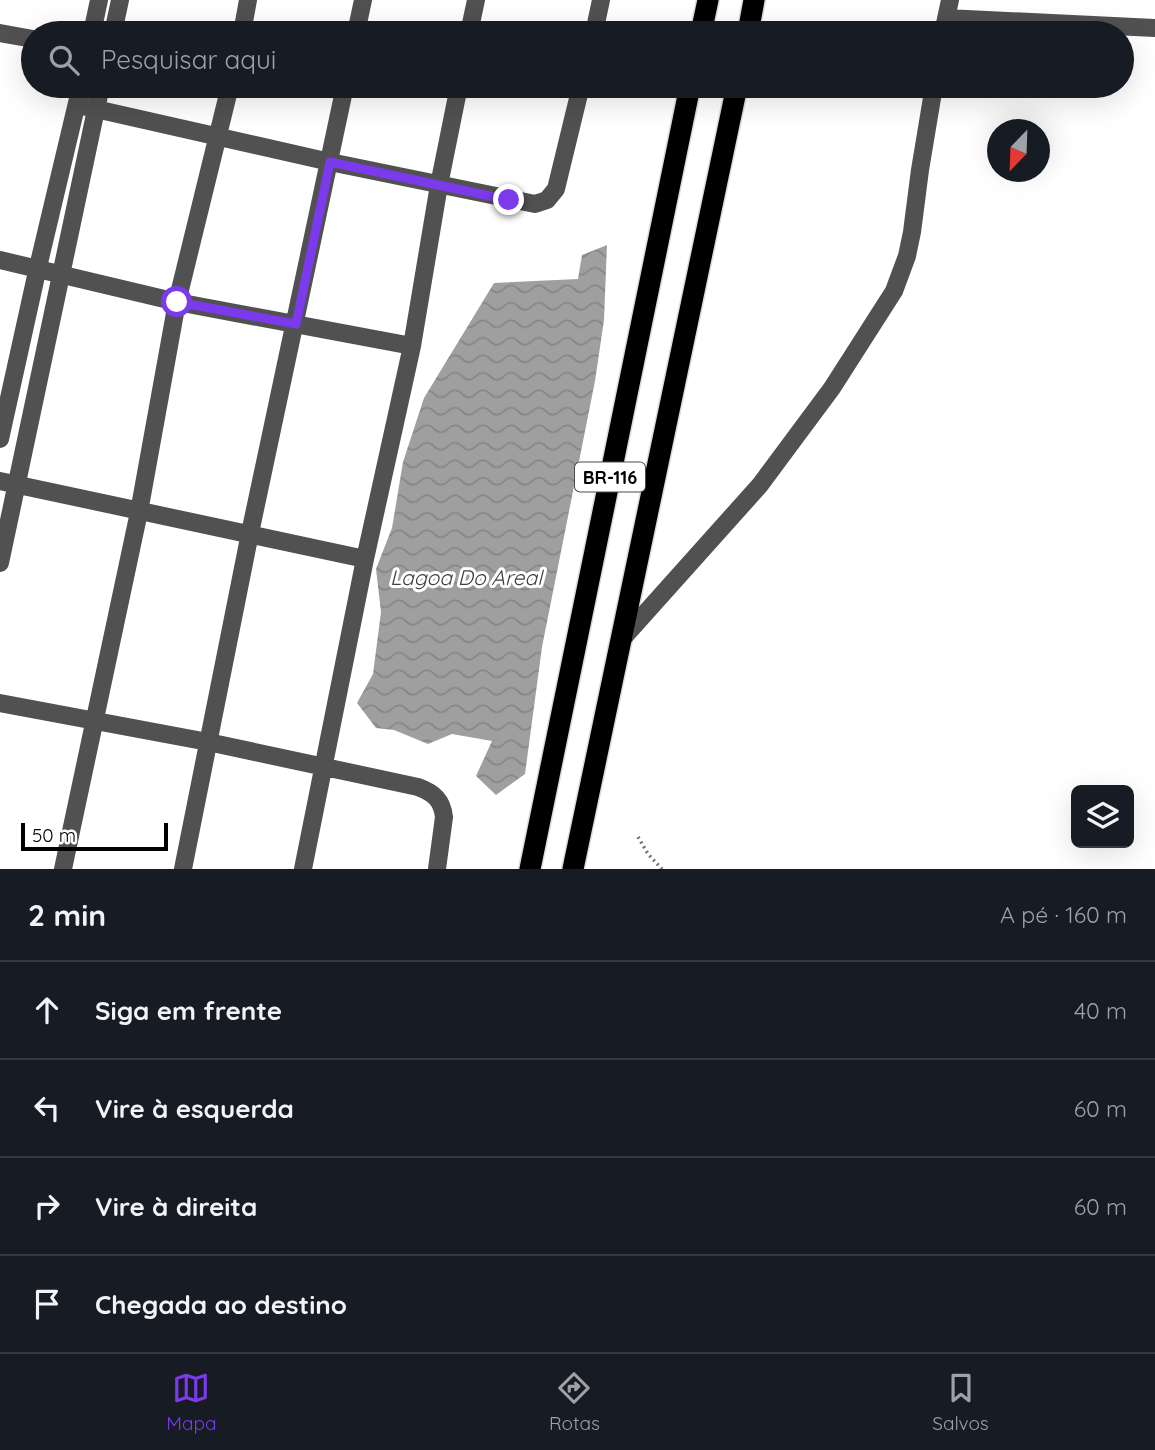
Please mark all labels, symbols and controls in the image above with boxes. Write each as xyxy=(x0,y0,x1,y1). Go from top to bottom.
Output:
search box xyxy=(21,21,1134,98)
icon: search xyxy=(45,41,83,79)
text: Pesquisar aqui xyxy=(101,43,276,76)
north arrow xyxy=(987,119,1050,182)
route end xyxy=(493,184,524,215)
route start xyxy=(161,286,192,317)
road number: BR-116 xyxy=(575,462,645,491)
water label: Lagoa Do Areal xyxy=(390,564,544,590)
map controls xyxy=(1071,785,1134,848)
button: layers xyxy=(1071,785,1134,848)
scale bar xyxy=(21,820,168,852)
text: 50 m xyxy=(32,823,76,847)
text: 2 min xyxy=(28,896,106,934)
text: A pé · 160 m xyxy=(1000,900,1127,929)
icon: ahead xyxy=(28,991,66,1029)
text: Siga em frente xyxy=(95,994,282,1027)
text: 40 m xyxy=(1074,996,1127,1025)
icon: left xyxy=(28,1089,66,1127)
text: Vire à esquerda xyxy=(95,1092,294,1125)
text: 60 m xyxy=(1074,1094,1127,1123)
icon: right xyxy=(28,1187,66,1225)
text: Vire à direita xyxy=(95,1190,257,1223)
text: 60 m xyxy=(1074,1192,1127,1221)
icon: arrive xyxy=(28,1285,66,1323)
text: Chegada ao destino xyxy=(95,1288,347,1321)
tab: Mapa xyxy=(166,1369,216,1435)
tab: Rotas xyxy=(549,1369,600,1435)
tab: Salvos xyxy=(932,1369,989,1435)

